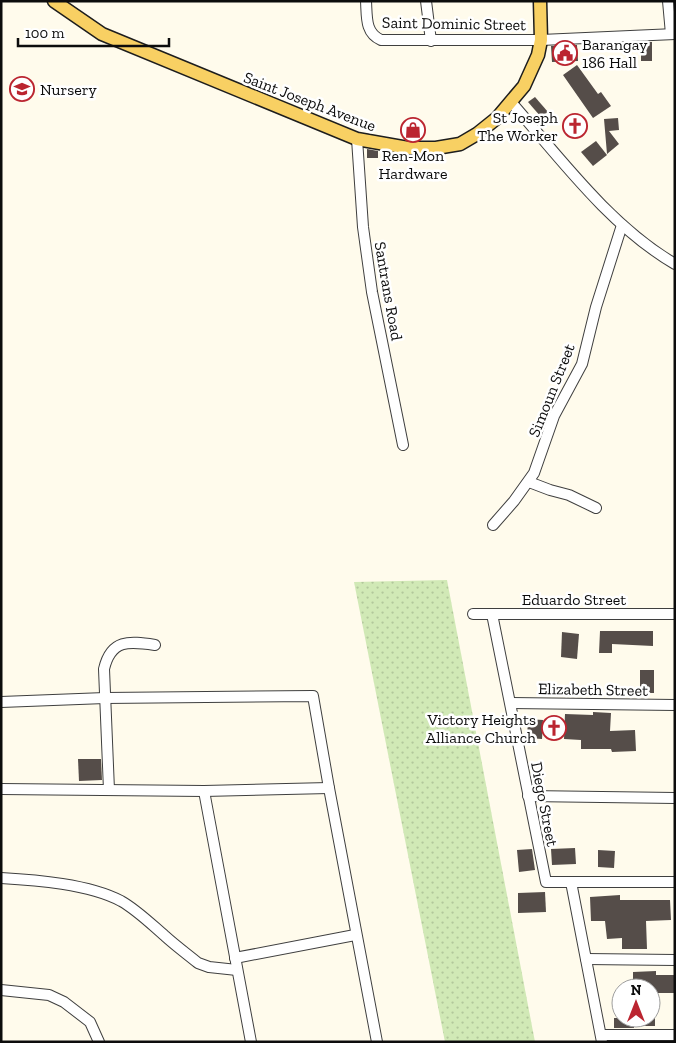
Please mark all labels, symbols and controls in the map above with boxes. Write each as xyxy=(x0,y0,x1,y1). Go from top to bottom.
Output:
street label: Saint Dominic Street xyxy=(382,13,526,34)
scale bar xyxy=(18,15,169,47)
text: 100 m xyxy=(25,24,64,42)
place label: Barangay 186 Hall xyxy=(582,35,648,72)
public building icon: Barangay 186 Hall xyxy=(552,40,578,66)
street label: Saint Joseph Avenue xyxy=(241,67,379,135)
school or university icon: Nursery xyxy=(9,76,35,102)
place label: Nursery xyxy=(40,80,97,99)
place label: St Joseph The Worker xyxy=(477,108,558,145)
church icon: St Joseph The Worker xyxy=(562,113,588,139)
shop icon: Ren-Mon Hardware xyxy=(400,117,426,143)
place label: Ren-Mon Hardware xyxy=(378,146,448,183)
street label: Santrans Road xyxy=(370,240,407,342)
street label: Simoun Street xyxy=(524,341,579,440)
street label: Eduardo Street xyxy=(522,590,626,609)
street label: Elizabeth Street xyxy=(538,679,648,700)
place label: Victory Heights Alliance Church xyxy=(426,710,536,747)
church icon: Victory Heights Alliance Church xyxy=(541,715,567,741)
street label: Diego Street xyxy=(527,760,562,848)
north arrow xyxy=(611,978,661,1028)
text: N xyxy=(631,982,642,999)

